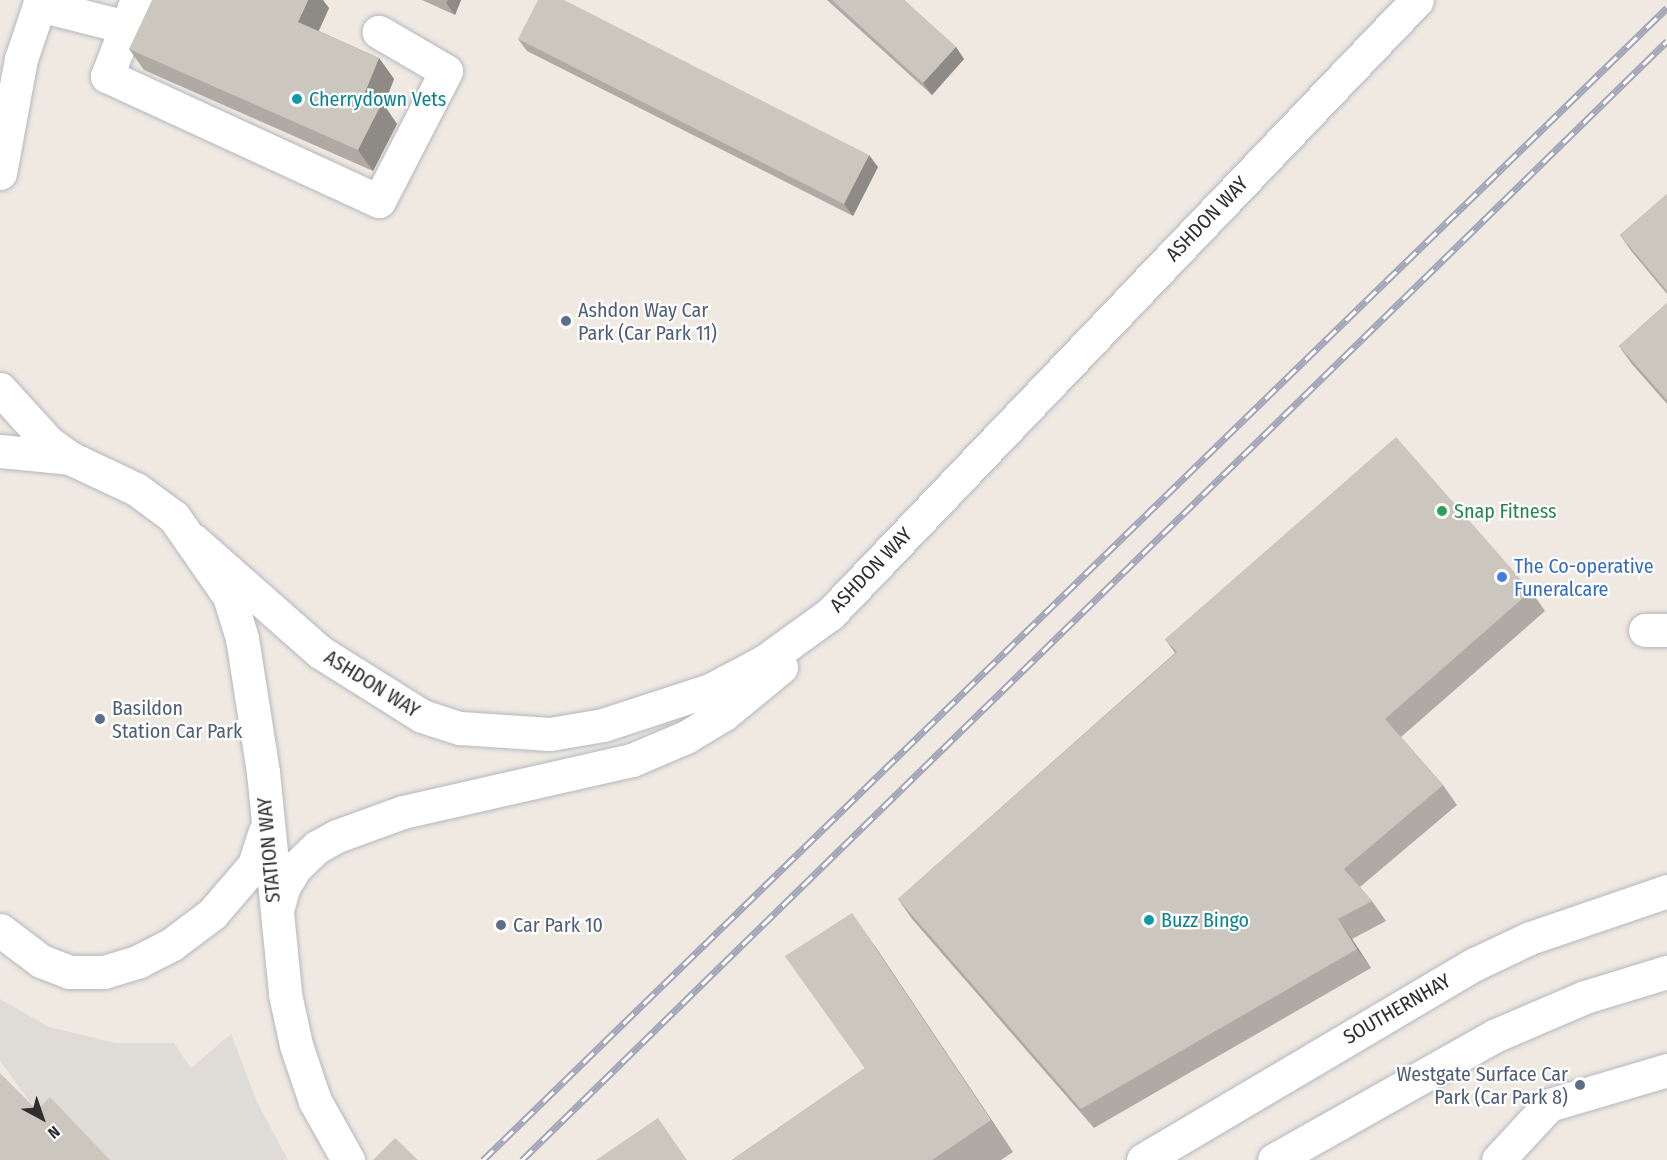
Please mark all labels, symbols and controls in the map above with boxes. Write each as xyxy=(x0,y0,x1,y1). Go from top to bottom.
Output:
place label: Cherrydown Vets xyxy=(309,87,446,111)
marker: Cherrydown Vets xyxy=(290,92,304,106)
street label: ASHDON WAY xyxy=(1161,172,1253,266)
place label: Ashdon Way Car Park (Car Park 11) xyxy=(578,298,717,345)
marker: Ashdon Way Car Park (Car Park 11) xyxy=(559,314,573,328)
place label: Snap Fitness xyxy=(1454,499,1557,523)
marker: Snap Fitness xyxy=(1435,504,1449,518)
street label: ASHDON WAY xyxy=(825,523,917,617)
place label: The Co-operative Funeralcare xyxy=(1514,554,1654,601)
marker: The Co-operative Funeralcare xyxy=(1495,570,1509,584)
street label: ASHDON WAY xyxy=(320,645,424,723)
place label: Basildon Station Car Park xyxy=(112,696,242,743)
marker: Basildon Station Car Park xyxy=(93,712,107,726)
street label: STATION WAY xyxy=(252,796,286,904)
place label: Buzz Bingo xyxy=(1161,908,1249,932)
place label: Car Park 10 xyxy=(513,913,603,937)
marker: Buzz Bingo xyxy=(1142,913,1156,927)
marker: Car Park 10 xyxy=(494,918,508,932)
street label: SOUTHERNHAY xyxy=(1339,969,1455,1049)
place label: Westgate Surface Car Park (Car Park 8) xyxy=(1397,1062,1568,1109)
marker: Westgate Surface Car Park (Car Park 8) xyxy=(1573,1078,1587,1092)
north arrow xyxy=(12,1088,72,1148)
text: N xyxy=(44,1122,64,1143)

